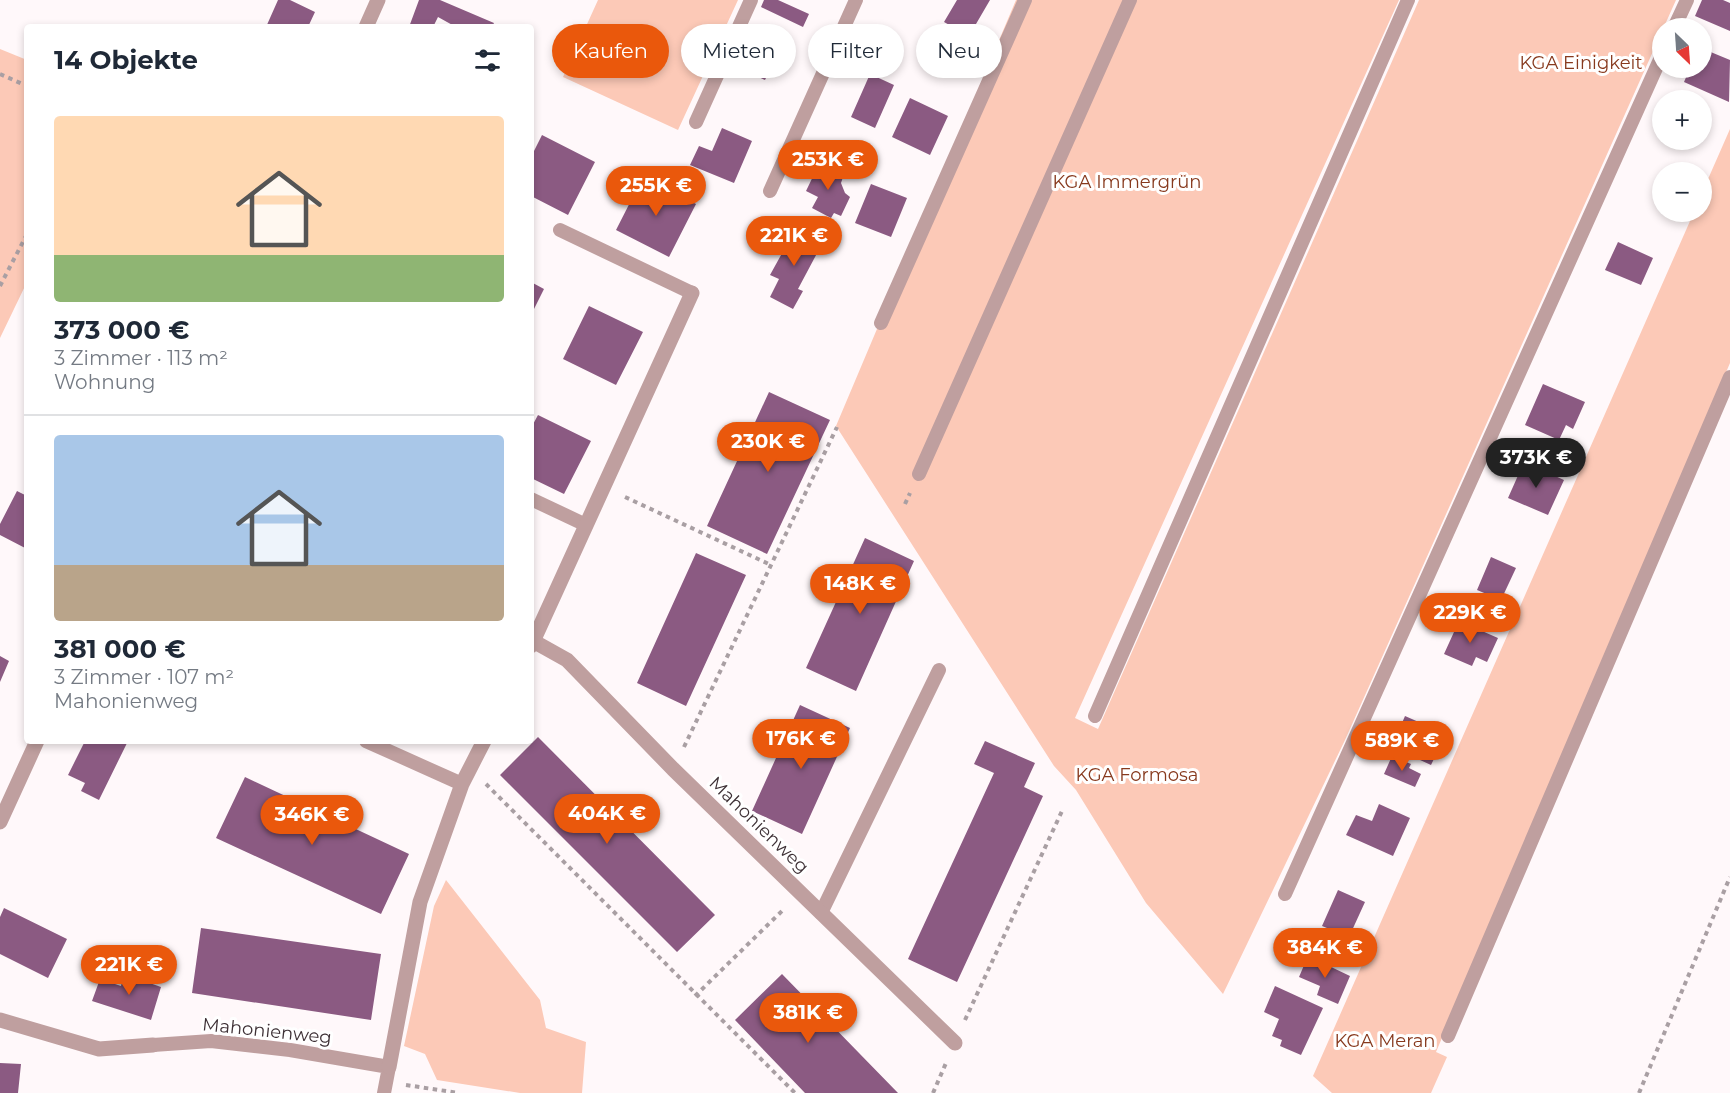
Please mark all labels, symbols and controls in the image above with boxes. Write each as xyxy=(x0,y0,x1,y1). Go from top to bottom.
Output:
north arrow xyxy=(1652,18,1712,78)
map controls xyxy=(1652,18,1712,222)
chip: Kaufen xyxy=(552,24,669,78)
chip: Mieten xyxy=(681,24,796,78)
chip: Filter xyxy=(808,24,904,78)
chip: Neu xyxy=(916,24,1002,78)
text: 14 Objekte xyxy=(54,44,198,76)
icon: filters xyxy=(471,44,504,77)
park label: KGA Einigkeit xyxy=(1519,52,1643,74)
button: + xyxy=(1652,90,1712,150)
pin: 253K € xyxy=(779,140,877,191)
text: 253K € xyxy=(792,147,864,171)
icon: home xyxy=(225,155,333,263)
button: − xyxy=(1652,162,1712,222)
pin: 255K € xyxy=(607,166,705,217)
park label: KGA Immergrün xyxy=(1053,171,1201,193)
text: 255K € xyxy=(620,173,692,197)
pin: 221K € xyxy=(745,216,843,267)
text: 221K € xyxy=(760,223,828,247)
text: 373 000 € xyxy=(54,314,189,346)
text: 3 Zimmer · 113 m² xyxy=(54,346,228,370)
text: Wohnung xyxy=(54,370,155,394)
pin: 230K € xyxy=(719,422,817,473)
text: 230K € xyxy=(731,429,805,453)
pin: 373K € xyxy=(1487,438,1585,489)
text: 373K € xyxy=(1500,445,1572,469)
icon: home xyxy=(225,474,333,582)
pin: 148K € xyxy=(811,564,909,615)
text: 148K € xyxy=(824,571,896,595)
pin: 229K € xyxy=(1421,593,1519,644)
text: 229K € xyxy=(1433,600,1507,624)
text: 381 000 € xyxy=(54,633,186,665)
text: 3 Zimmer · 107 m² xyxy=(54,665,234,689)
text: Mahonienweg xyxy=(54,689,198,713)
pin: 176K € xyxy=(752,719,850,770)
pin: 589K € xyxy=(1353,721,1451,772)
text: 176K € xyxy=(766,726,836,750)
text: 589K € xyxy=(1365,728,1439,752)
park label: KGA Formosa xyxy=(1076,764,1198,786)
street label: Mahonienweg xyxy=(705,772,813,878)
pin: 404K € xyxy=(558,794,656,845)
pin: 346K € xyxy=(263,795,361,846)
text: 404K € xyxy=(568,801,646,825)
text: 346K € xyxy=(274,802,350,826)
pin: 384K € xyxy=(1276,928,1374,979)
text: 384K € xyxy=(1287,935,1363,959)
pin: 221K € xyxy=(80,945,178,996)
text: 221K € xyxy=(95,952,163,976)
pin: 381K € xyxy=(759,993,857,1044)
text: 381K € xyxy=(773,1000,843,1024)
street label: Mahonienweg xyxy=(201,1013,333,1049)
park label: KGA Meran xyxy=(1335,1030,1435,1052)

